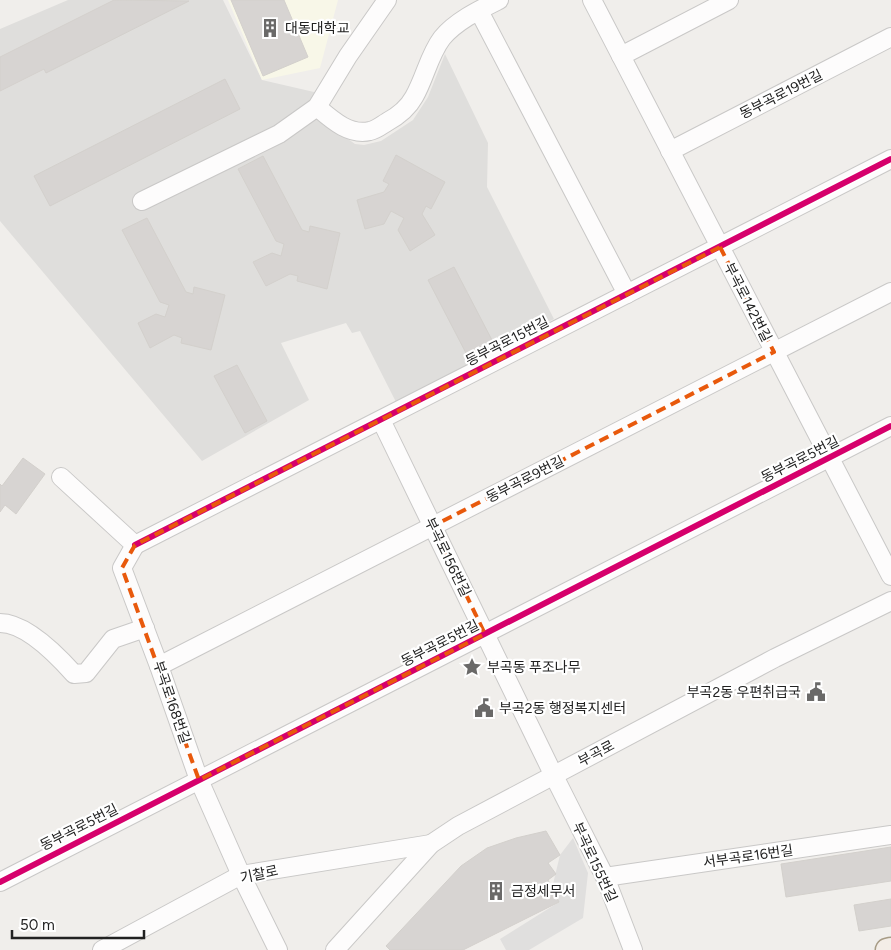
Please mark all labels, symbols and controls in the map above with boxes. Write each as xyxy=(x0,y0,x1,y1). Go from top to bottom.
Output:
building icon: 대동대학교 xyxy=(259,17,281,39)
place label: 대동대학교 xyxy=(285,20,350,37)
street label: 동부곡로19번길 xyxy=(737,66,826,123)
street label: 부곡로142번길 xyxy=(720,260,775,345)
street label: 동부곡로15번길 xyxy=(463,313,552,370)
street label: 동부곡로5번길 xyxy=(758,432,842,486)
street label: 동부곡로9번길 xyxy=(483,453,567,506)
street label: 부곡로156번길 xyxy=(421,515,474,600)
street label: 동부곡로5번길 xyxy=(398,616,482,670)
place icon: 부곡동 푸조나무 xyxy=(461,656,483,678)
street label: 부곡로168번길 xyxy=(149,658,194,746)
place label: 부곡동 푸조나무 xyxy=(487,659,581,676)
public building icon: 부곡2동 우편취급국 xyxy=(805,681,827,703)
place label: 부곡2동 우편취급국 xyxy=(687,684,801,701)
public building icon: 부곡2동 행정복지센터 xyxy=(473,697,495,719)
place label: 부곡2동 행정복지센터 xyxy=(499,700,626,717)
street label: 부곡로 xyxy=(575,737,617,770)
street label: 동부곡로5번길 xyxy=(37,800,121,854)
street label: 부곡로155번길 xyxy=(569,820,620,905)
street label: 서부곡로16번길 xyxy=(702,842,794,871)
street label: 기찰로 xyxy=(238,862,280,887)
building icon: 금정세무서 xyxy=(485,880,507,902)
place label: 금정세무서 xyxy=(511,883,575,900)
scale bar xyxy=(12,908,145,940)
text: 50 m xyxy=(20,916,55,934)

